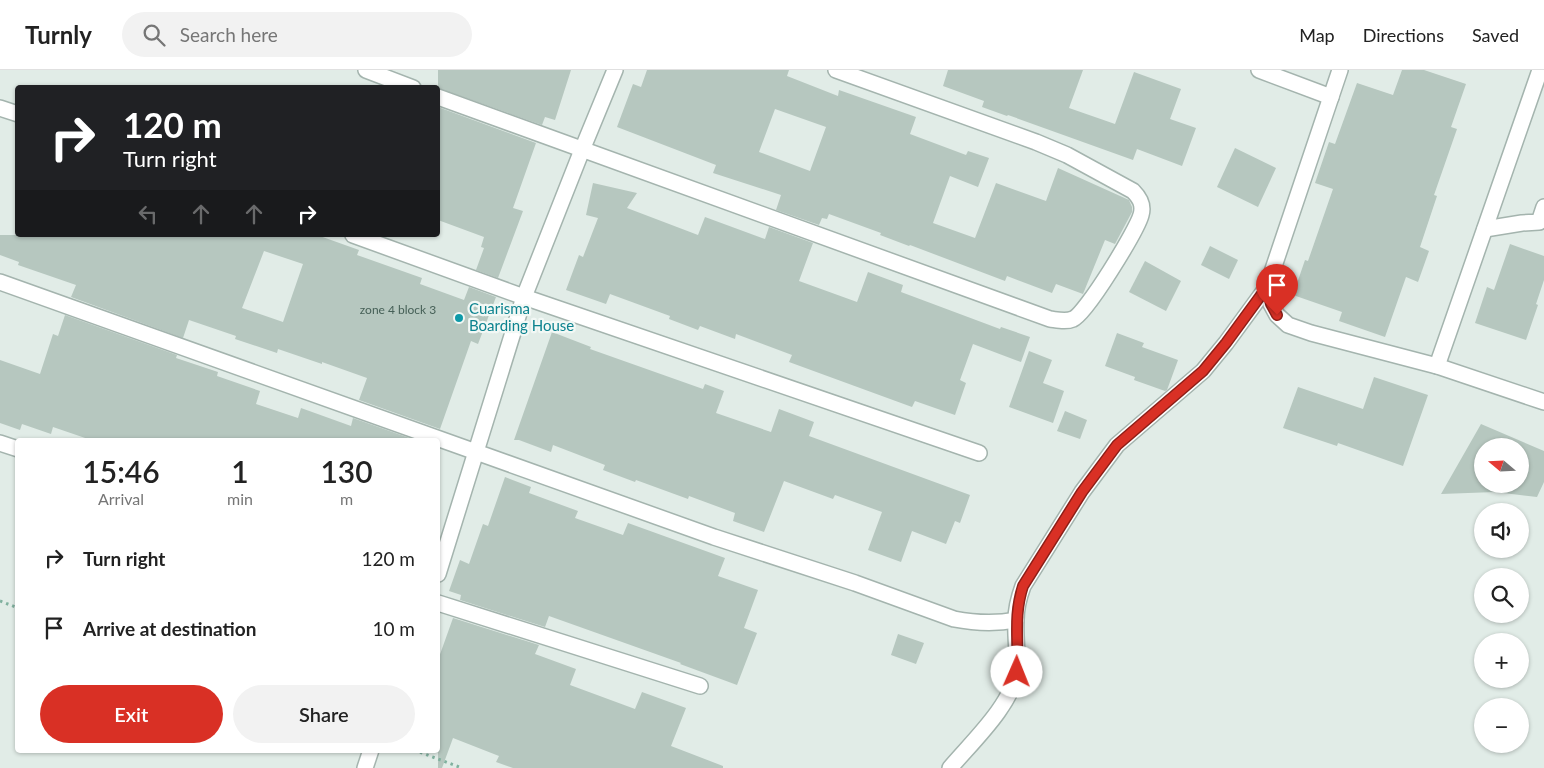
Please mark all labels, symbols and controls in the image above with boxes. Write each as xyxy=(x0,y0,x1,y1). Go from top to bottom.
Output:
search box xyxy=(122,12,472,57)
text: Turnly xyxy=(25,20,92,49)
icon: search xyxy=(140,21,168,49)
text: Search here xyxy=(180,23,278,46)
text: Map xyxy=(1299,24,1335,46)
text: Directions xyxy=(1363,24,1444,46)
text: Saved xyxy=(1472,24,1519,46)
text: 120 m xyxy=(123,103,222,145)
icon: right xyxy=(40,105,105,170)
text: Turn right xyxy=(123,145,217,172)
icon: left xyxy=(134,200,162,228)
icon: ahead xyxy=(187,200,215,228)
icon: ahead xyxy=(240,200,268,228)
icon: right xyxy=(293,200,321,228)
pin xyxy=(1256,264,1298,315)
icon: arrive xyxy=(1263,271,1291,299)
place label: Cuarisma Boarding House xyxy=(469,299,574,334)
house number: zone 4 block 3 xyxy=(360,302,436,317)
marker: Cuarisma Boarding House xyxy=(453,312,465,324)
north arrow xyxy=(1474,438,1529,492)
map controls xyxy=(1474,438,1529,753)
text: 15:46 xyxy=(82,453,160,489)
text: 1 xyxy=(231,453,249,489)
text: 130 xyxy=(320,453,373,489)
text: Arrival xyxy=(98,489,144,508)
text: min xyxy=(227,489,253,508)
text: m xyxy=(340,489,353,508)
button: sound xyxy=(1474,503,1529,558)
icon: right xyxy=(40,544,68,572)
text: Turn right xyxy=(83,547,165,570)
text: 120 m xyxy=(361,547,415,570)
button: search xyxy=(1474,568,1529,623)
icon: arrive xyxy=(40,614,68,642)
text: Arrive at destination xyxy=(83,617,256,640)
text: 10 m xyxy=(372,617,415,640)
button: + xyxy=(1474,633,1529,688)
position arrow xyxy=(990,645,1042,697)
button: Exit xyxy=(40,685,223,743)
button: Share xyxy=(233,685,415,743)
button: − xyxy=(1474,698,1529,753)

